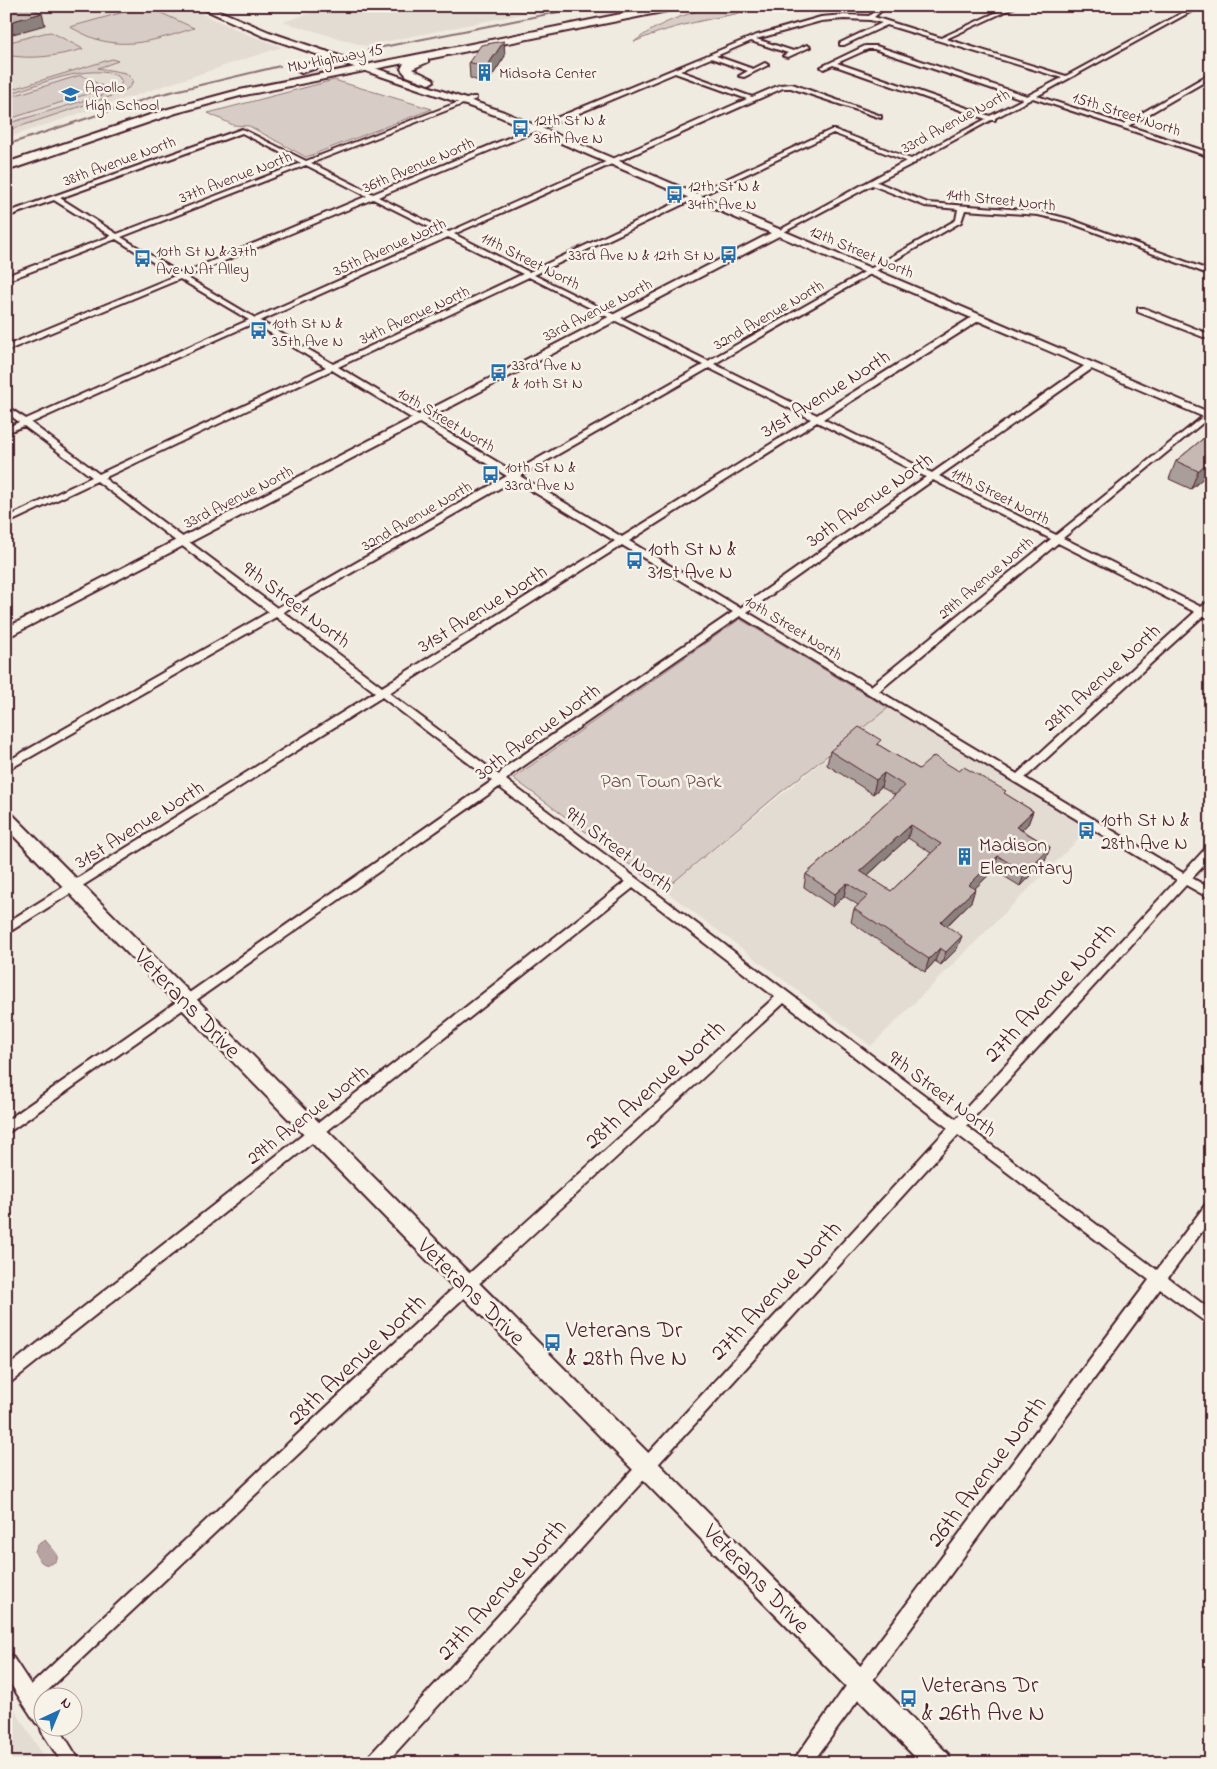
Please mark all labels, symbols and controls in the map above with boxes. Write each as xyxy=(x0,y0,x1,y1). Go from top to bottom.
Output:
street label: MN Highway 15 xyxy=(285,38,385,80)
building icon: Midsota Center xyxy=(475,62,495,82)
place label: Midsota Center xyxy=(499,62,596,86)
place label: Apollo High School xyxy=(85,76,159,118)
street label: 33rd Avenue North xyxy=(897,83,1015,161)
school or university icon: Apollo High School xyxy=(61,85,81,105)
street label: 15th Street North xyxy=(1069,86,1184,144)
place label: 12th St N & 36th Ave N xyxy=(534,109,606,151)
bus stop icon: 12th St N & 36th Ave N xyxy=(510,118,530,138)
street label: 38th Avenue North xyxy=(60,130,179,193)
street label: 36th Avenue North xyxy=(359,131,478,200)
street label: 37th Avenue North xyxy=(176,145,296,210)
place label: 12th St N & 34th Ave N xyxy=(688,175,760,217)
street label: 14th Street North xyxy=(945,183,1057,219)
bus stop icon: 12th St N & 34th Ave N xyxy=(664,184,684,204)
street label: 35th Avenue North xyxy=(329,212,450,284)
street label: 12th Street North xyxy=(805,220,917,286)
street label: 11th Street North xyxy=(476,226,584,297)
place label: 10th St N & 37th Ave N At Alley xyxy=(156,240,257,282)
place label: 33rd Ave N & 12th St N xyxy=(569,244,714,268)
bus stop icon: 33rd Ave N & 12th St N xyxy=(718,244,738,264)
bus stop icon: 10th St N & 37th Ave N At Alley xyxy=(132,249,152,269)
street label: 33rd Avenue North xyxy=(539,273,657,349)
street label: 32nd Avenue North xyxy=(709,274,829,357)
street label: 34th Avenue North xyxy=(356,280,474,352)
place label: 10th St N & 35th Ave N xyxy=(272,312,343,354)
bus stop icon: 10th St N & 35th Ave N xyxy=(248,321,268,341)
street label: 31st Avenue North xyxy=(756,344,897,447)
place label: 33rd Ave N & 10th St N xyxy=(512,354,583,396)
bus stop icon: 33rd Ave N & 10th St N xyxy=(488,363,508,383)
street label: 10th Street North xyxy=(392,382,499,459)
street label: 30th Avenue North xyxy=(801,446,940,556)
place label: 10th St N & 33rd Ave N xyxy=(505,456,576,498)
street label: 33rd Avenue North xyxy=(180,460,298,536)
street label: 11th Street North xyxy=(946,461,1054,532)
bus stop icon: 10th St N & 33rd Ave N xyxy=(481,465,501,485)
street label: 32nd Avenue North xyxy=(357,475,477,558)
street label: 29th Avenue North xyxy=(933,531,1039,626)
place label: 10th St N & 31st Ave N xyxy=(648,536,736,588)
bus stop icon: 10th St N & 31st Ave N xyxy=(624,550,644,570)
street label: 9th Street North xyxy=(235,556,356,656)
street label: 31st Avenue North xyxy=(413,559,554,662)
street label: 10th Street North xyxy=(739,590,846,667)
street label: 28th Avenue North xyxy=(1037,618,1168,740)
street label: 30th Avenue North xyxy=(470,677,607,789)
park label: Pan Town Park xyxy=(600,768,722,797)
street label: 31st Avenue North xyxy=(70,775,211,878)
street label: 9th Street North xyxy=(558,801,679,901)
place label: 10th St N & 28th Ave N xyxy=(1101,807,1189,859)
bus stop icon: 10th St N & 28th Ave N xyxy=(1077,821,1097,841)
place label: Madison Elementary xyxy=(979,832,1073,884)
building icon: Madison Elementary xyxy=(955,846,975,866)
street label: 27th Avenue North xyxy=(976,916,1125,1072)
street label: Veterans Drive xyxy=(124,941,248,1068)
street label: 28th Avenue North xyxy=(577,1013,734,1159)
street label: 9th Street North xyxy=(881,1045,1002,1145)
street label: 29th Avenue North xyxy=(241,1059,376,1173)
street label: 27th Avenue North xyxy=(702,1214,851,1370)
street label: Veterans Drive xyxy=(407,1230,533,1355)
street label: 28th Avenue North xyxy=(280,1287,435,1435)
place label: Veterans Dr & 28th Ave N xyxy=(565,1314,687,1377)
bus stop icon: Veterans Dr & 28th Ave N xyxy=(542,1333,562,1353)
street label: 26th Avenue North xyxy=(919,1390,1057,1555)
street label: 27th Avenue North xyxy=(429,1512,576,1669)
street label: Veterans Drive xyxy=(693,1516,817,1643)
place label: Veterans Dr & 26th Ave N xyxy=(921,1669,1045,1732)
north arrow xyxy=(32,1686,82,1736)
bus stop icon: Veterans Dr & 26th Ave N xyxy=(898,1688,918,1708)
text: N xyxy=(55,1693,77,1715)

